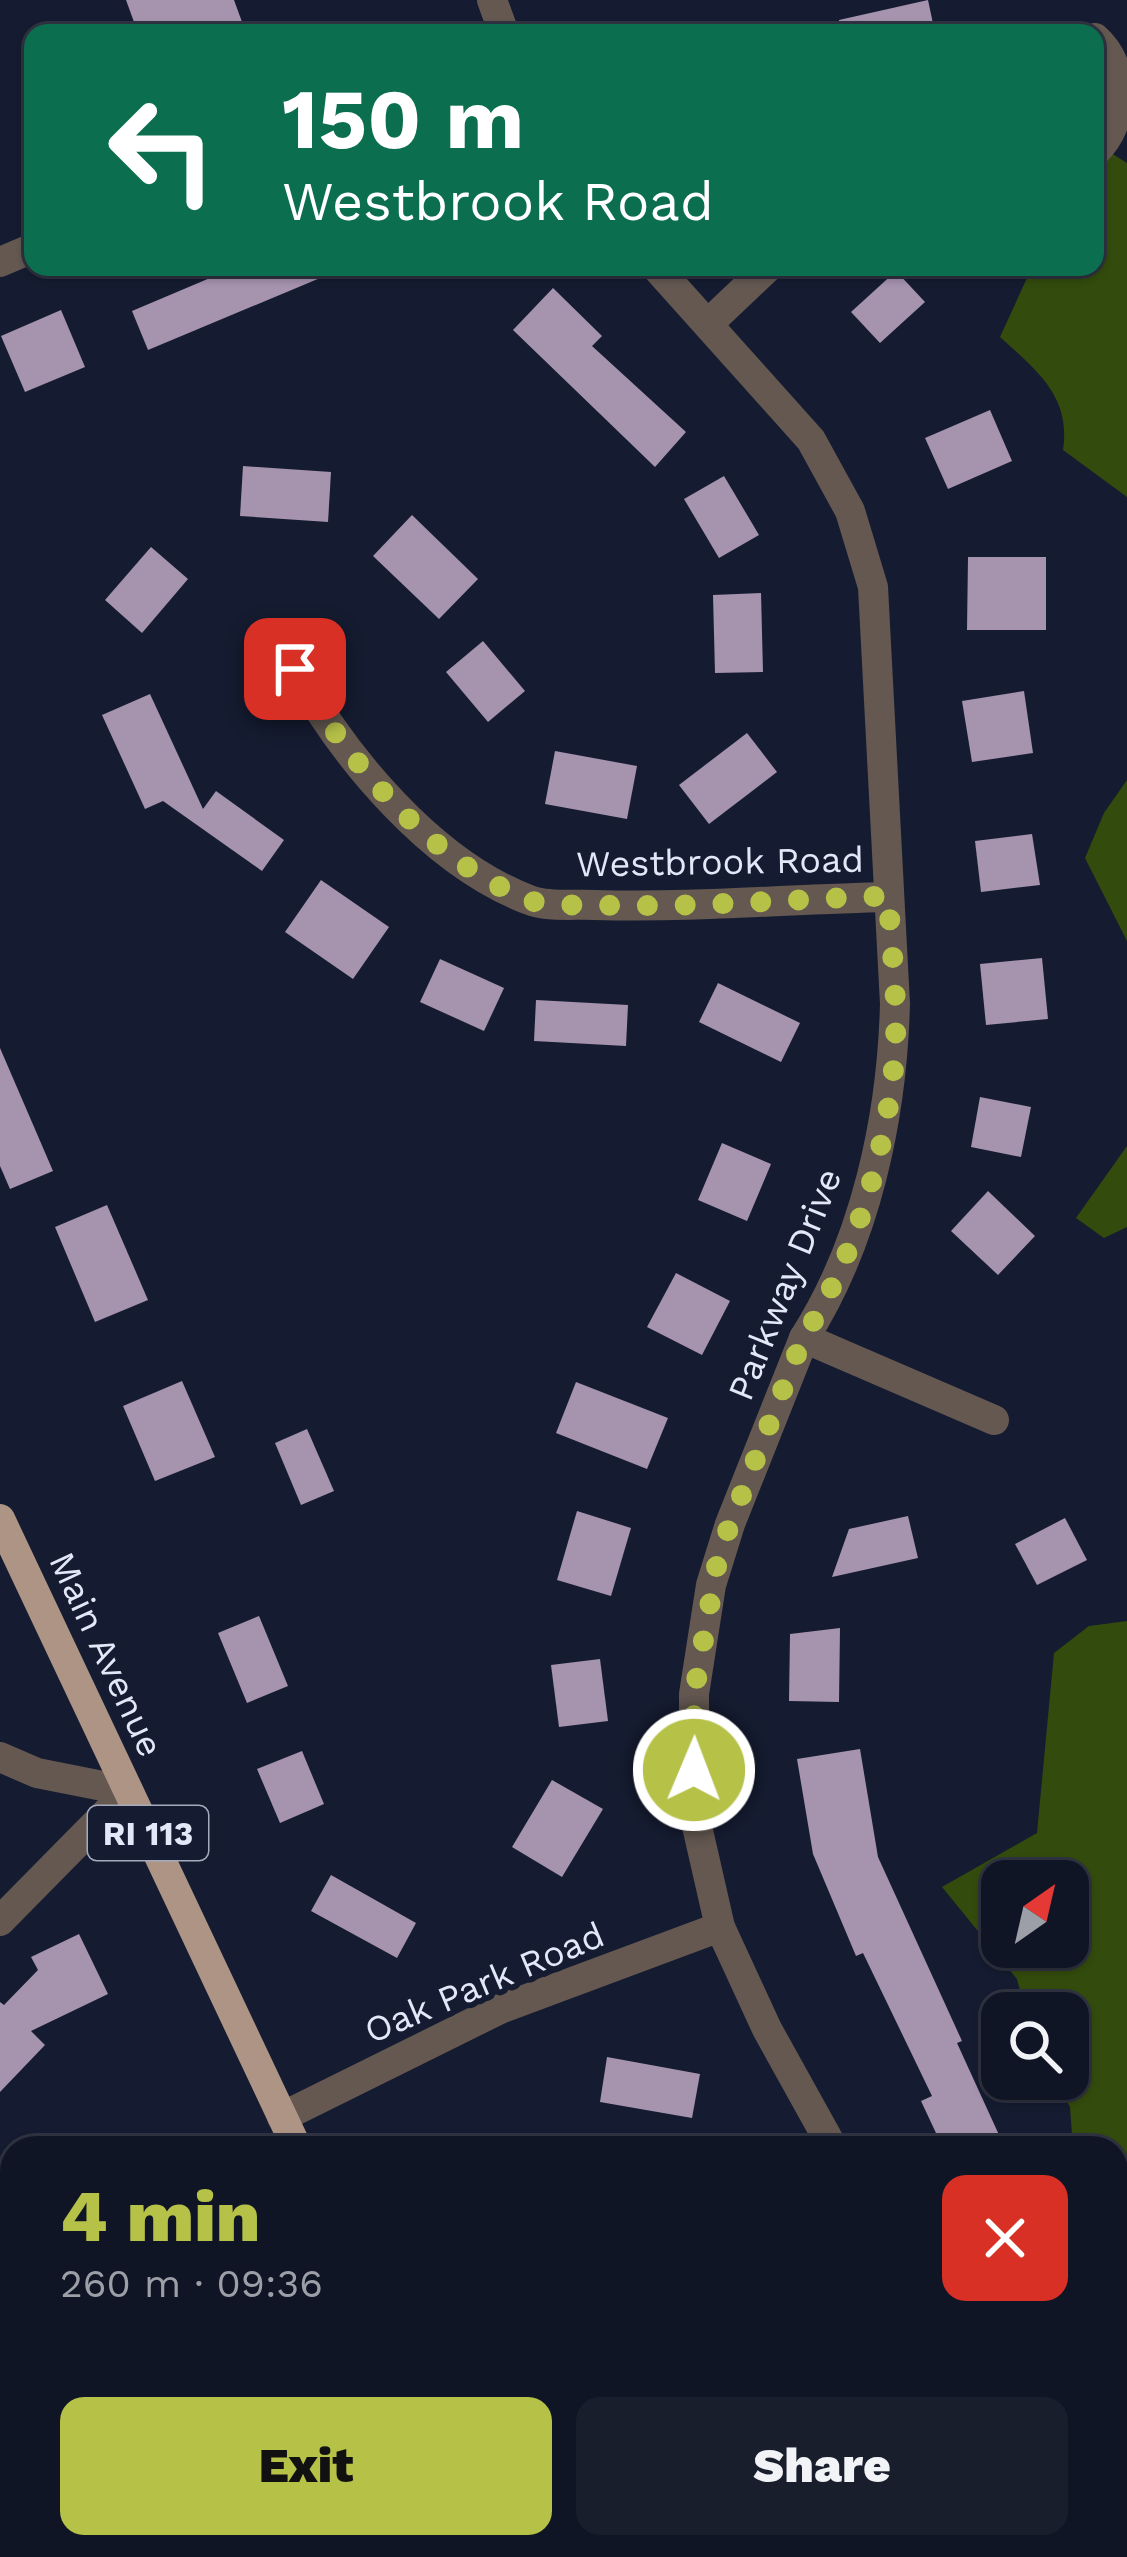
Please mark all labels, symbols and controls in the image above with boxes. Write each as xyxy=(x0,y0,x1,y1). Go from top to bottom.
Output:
text: 150 m xyxy=(282,70,524,168)
icon: left xyxy=(84,72,240,228)
text: Westbrook Road xyxy=(282,170,714,233)
pin xyxy=(244,618,346,720)
icon: arrive xyxy=(262,636,328,702)
street label: Westbrook Road xyxy=(576,838,864,886)
street label: Parkway Drive xyxy=(719,1162,850,1406)
street label: Main Avenue xyxy=(40,1545,172,1763)
position arrow xyxy=(631,1707,757,1833)
road number: RI 113 xyxy=(88,1806,208,1860)
north arrow xyxy=(981,1860,1089,1968)
map controls xyxy=(981,1860,1089,2100)
street label: Oak Park Road xyxy=(358,1914,610,2052)
button: search xyxy=(981,1992,1089,2100)
text: 4 min xyxy=(60,2174,260,2258)
button: close xyxy=(942,2175,1068,2301)
text: 260 m · 09:36 xyxy=(60,2261,323,2306)
button: Exit xyxy=(60,2397,552,2535)
button: Share xyxy=(576,2397,1068,2535)

